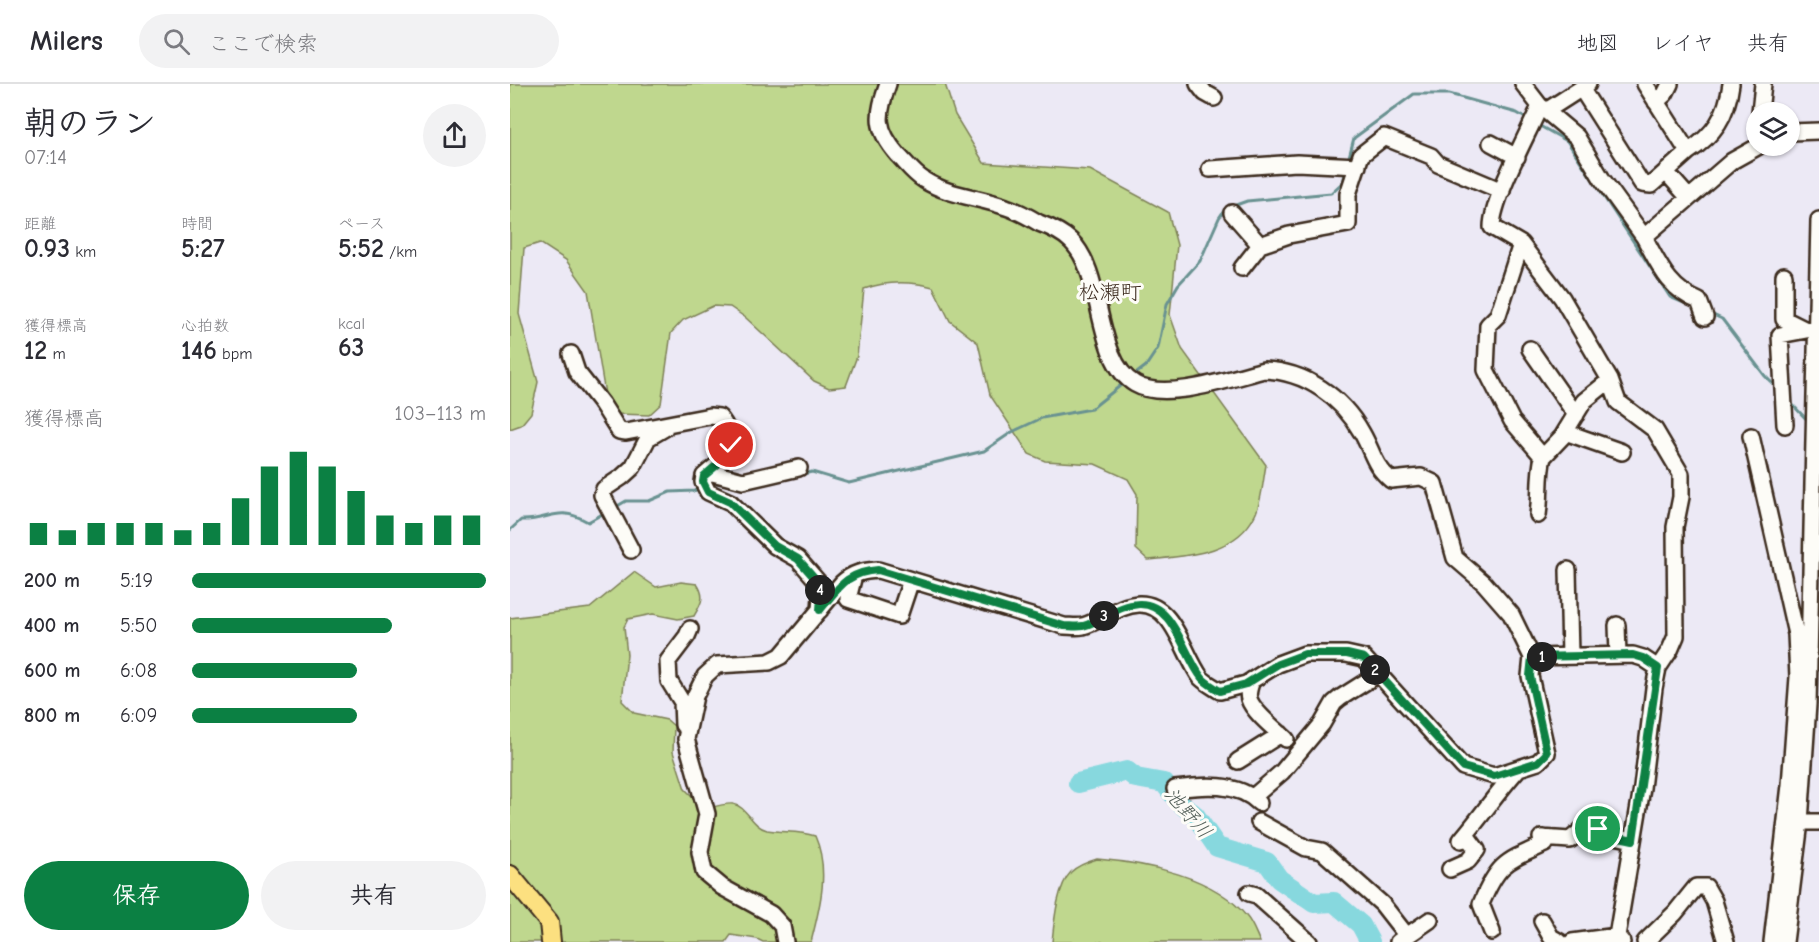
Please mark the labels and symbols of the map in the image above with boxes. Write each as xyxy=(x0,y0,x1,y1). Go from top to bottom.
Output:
district label: 松瀬町 xyxy=(1079,280,1142,304)
pin xyxy=(705,419,756,470)
pin: 4 xyxy=(805,575,835,605)
pin: 3 xyxy=(1089,601,1119,631)
pin: 1 xyxy=(1527,642,1557,672)
pin: 2 xyxy=(1360,655,1390,685)
water label: 池野川 xyxy=(1160,783,1216,843)
pin xyxy=(1572,803,1623,854)

